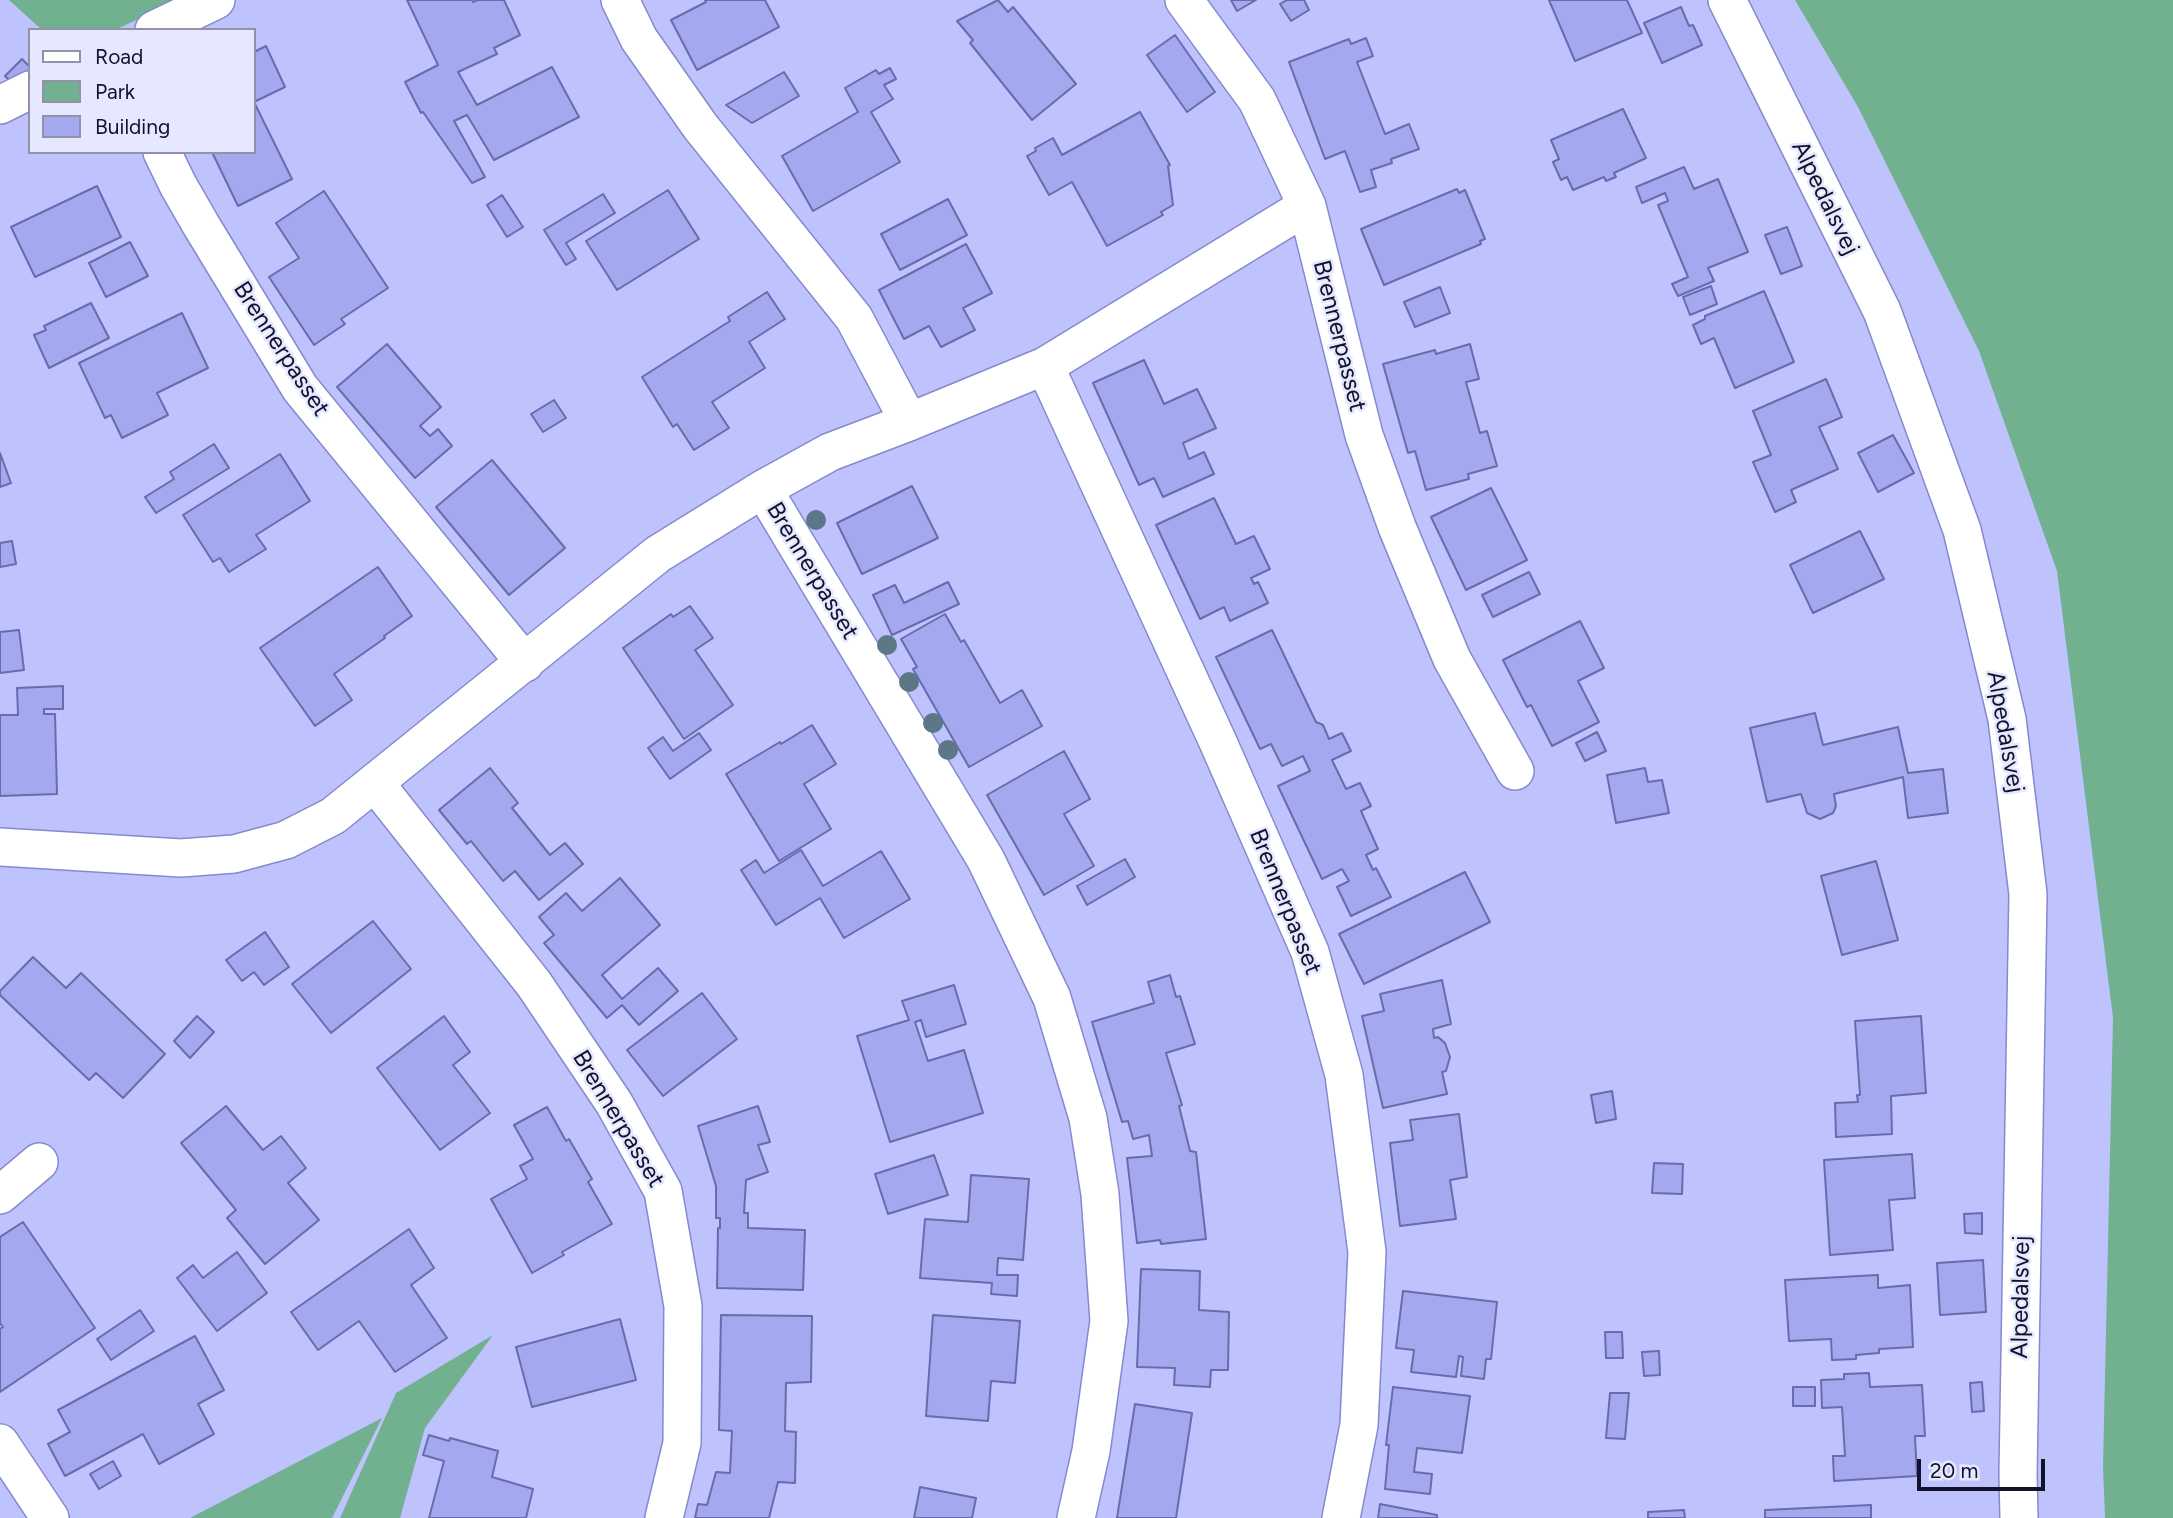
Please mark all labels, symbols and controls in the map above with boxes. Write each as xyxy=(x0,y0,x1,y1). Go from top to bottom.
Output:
legend xyxy=(28,28,256,154)
text: Road xyxy=(95,44,143,69)
text: Park xyxy=(95,79,135,104)
text: Building xyxy=(95,114,170,139)
street label: Alpedalsvej xyxy=(1785,136,1865,260)
street label: Brennerpasset xyxy=(1306,257,1372,415)
street label: Brennerpasset xyxy=(227,276,335,422)
street label: Brennerpasset xyxy=(760,497,864,645)
street label: Alpedalsvej xyxy=(1980,669,2030,795)
street label: Brennerpasset xyxy=(1243,825,1327,979)
street label: Brennerpasset xyxy=(566,1045,670,1193)
street label: Alpedalsvej xyxy=(2006,1235,2036,1359)
scale bar xyxy=(1921,1444,2049,1488)
text: 20 m xyxy=(1930,1458,1978,1483)

